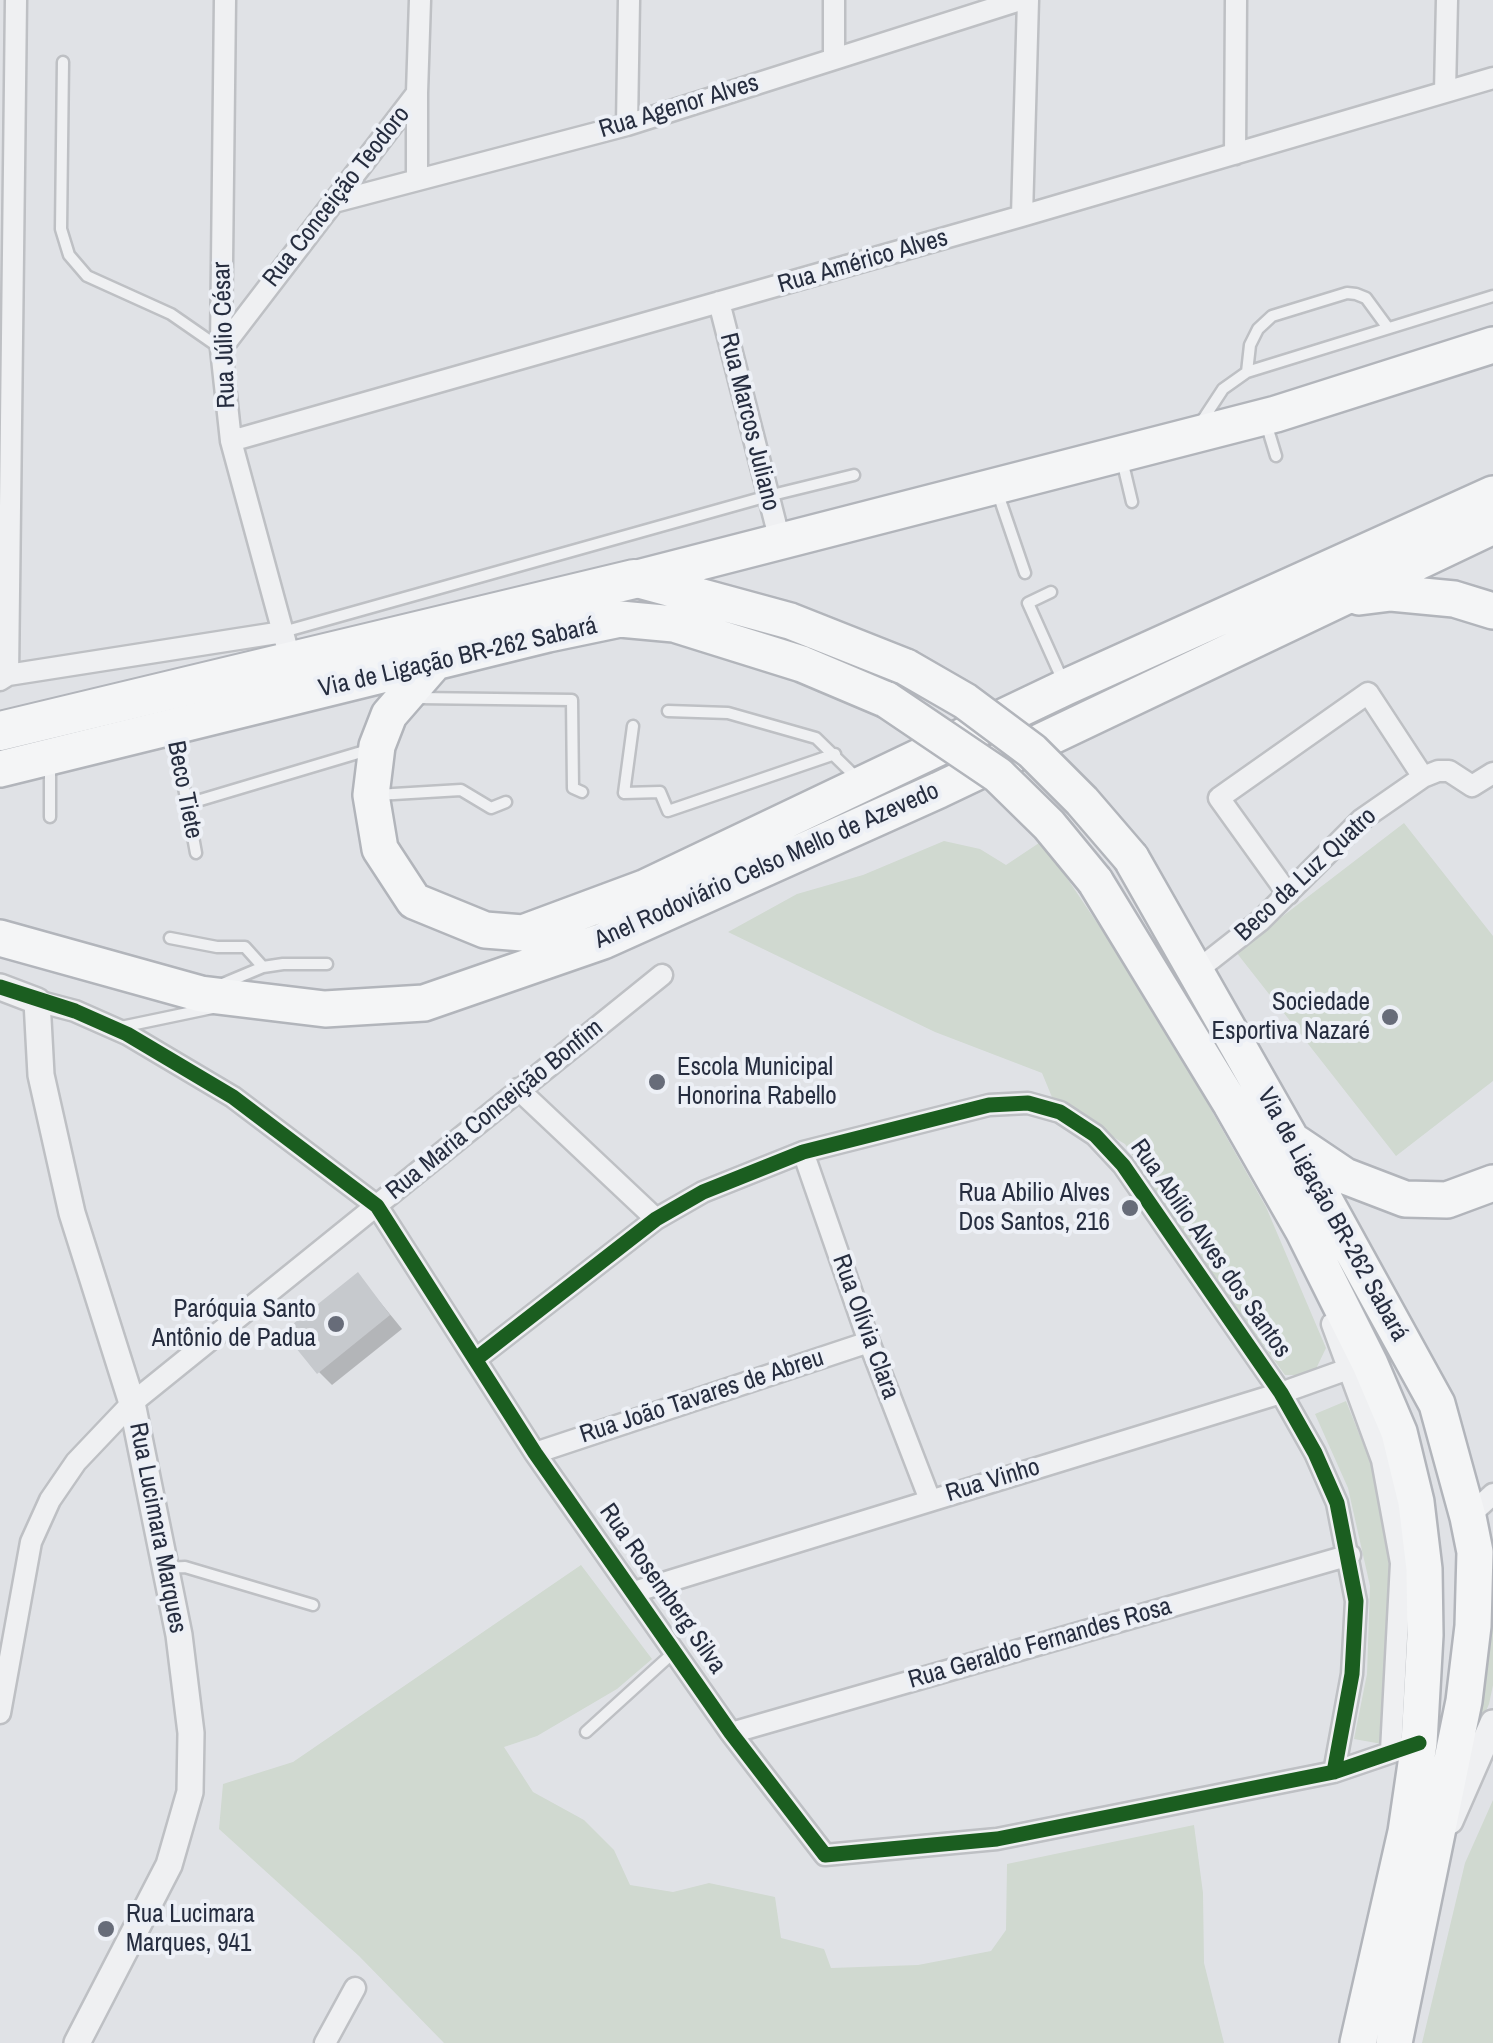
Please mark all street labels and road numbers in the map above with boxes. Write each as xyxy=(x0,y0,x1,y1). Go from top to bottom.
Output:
street label: Rua Agenor Alves xyxy=(596,69,762,145)
street label: Rua Conceição Teodoro xyxy=(257,101,417,293)
street label: Rua Américo Alves xyxy=(775,223,951,301)
street label: Rua Júlio César xyxy=(207,261,243,409)
street label: Rua Marcos Juliano xyxy=(712,330,786,514)
street label: Via de Ligação BR-262 Sabará xyxy=(316,611,600,705)
street label: Beco Tiete xyxy=(160,739,208,841)
street label: Anel Rodoviário Celso Mello de Azevedo xyxy=(590,776,944,956)
street label: Beco da Luz Quatro xyxy=(1229,802,1383,948)
street label: Rua Maria Conceição Bonfim xyxy=(381,1013,609,1207)
street label: Via de Ligação BR-262 Sabará xyxy=(1250,1083,1414,1347)
street label: Rua Abílio Alves dos Santos xyxy=(1123,1134,1297,1364)
street label: Rua Olívia Clara xyxy=(825,1251,905,1403)
street label: Rua João Tavares de Abreu xyxy=(576,1343,828,1451)
street label: Rua Lucimara Marques xyxy=(122,1420,192,1636)
street label: Rua Vinho xyxy=(942,1453,1044,1509)
street label: Rua Rosemberg Silva xyxy=(592,1498,732,1680)
street label: Rua Geraldo Fernandes Rosa xyxy=(905,1592,1175,1696)

